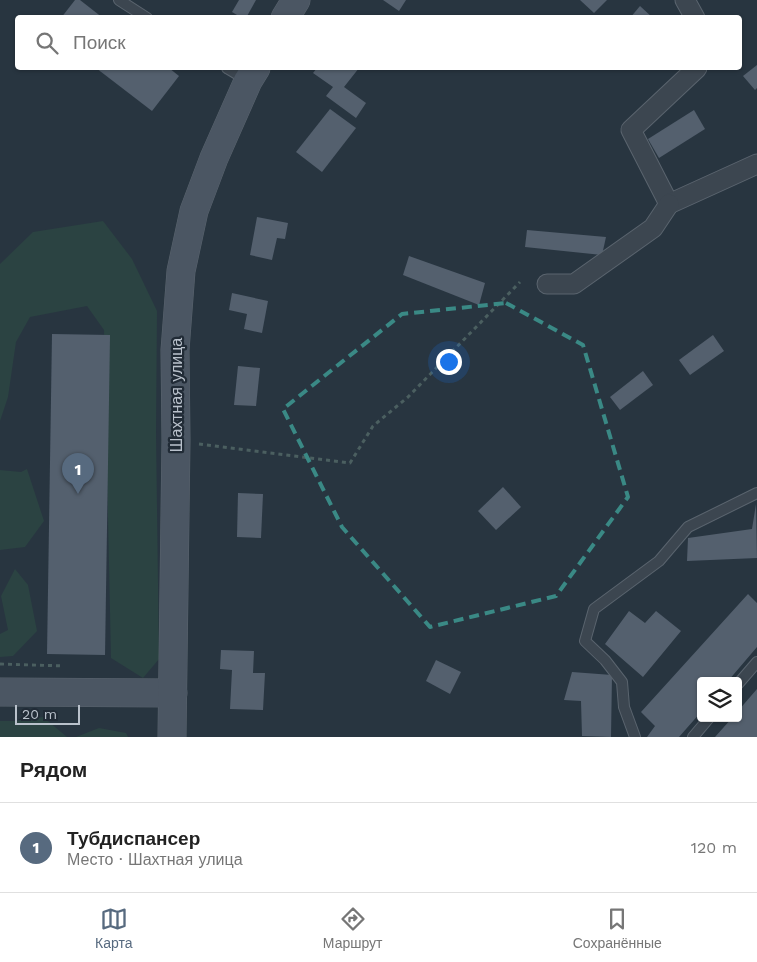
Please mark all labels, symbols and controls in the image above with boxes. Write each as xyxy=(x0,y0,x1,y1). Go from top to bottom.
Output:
search box xyxy=(15,15,742,70)
icon: search xyxy=(33,29,61,57)
text: Поиск xyxy=(73,31,126,54)
street label: Шахтная улица xyxy=(167,338,186,452)
your location xyxy=(436,349,462,375)
pin: 1 xyxy=(62,453,94,494)
map controls xyxy=(697,677,742,722)
button: layers xyxy=(697,677,742,722)
scale bar xyxy=(15,702,80,725)
text: 20 m xyxy=(22,706,57,722)
text: Рядом xyxy=(20,757,87,782)
text: Тубдиспансер xyxy=(67,827,200,850)
text: 1 xyxy=(33,838,39,857)
text: 120 m xyxy=(691,838,737,857)
text: Место · Шахтная улица xyxy=(67,850,243,869)
tab: Карта xyxy=(95,905,133,951)
tab: Маршрут xyxy=(323,905,382,951)
tab: Сохранённые xyxy=(573,905,662,951)

